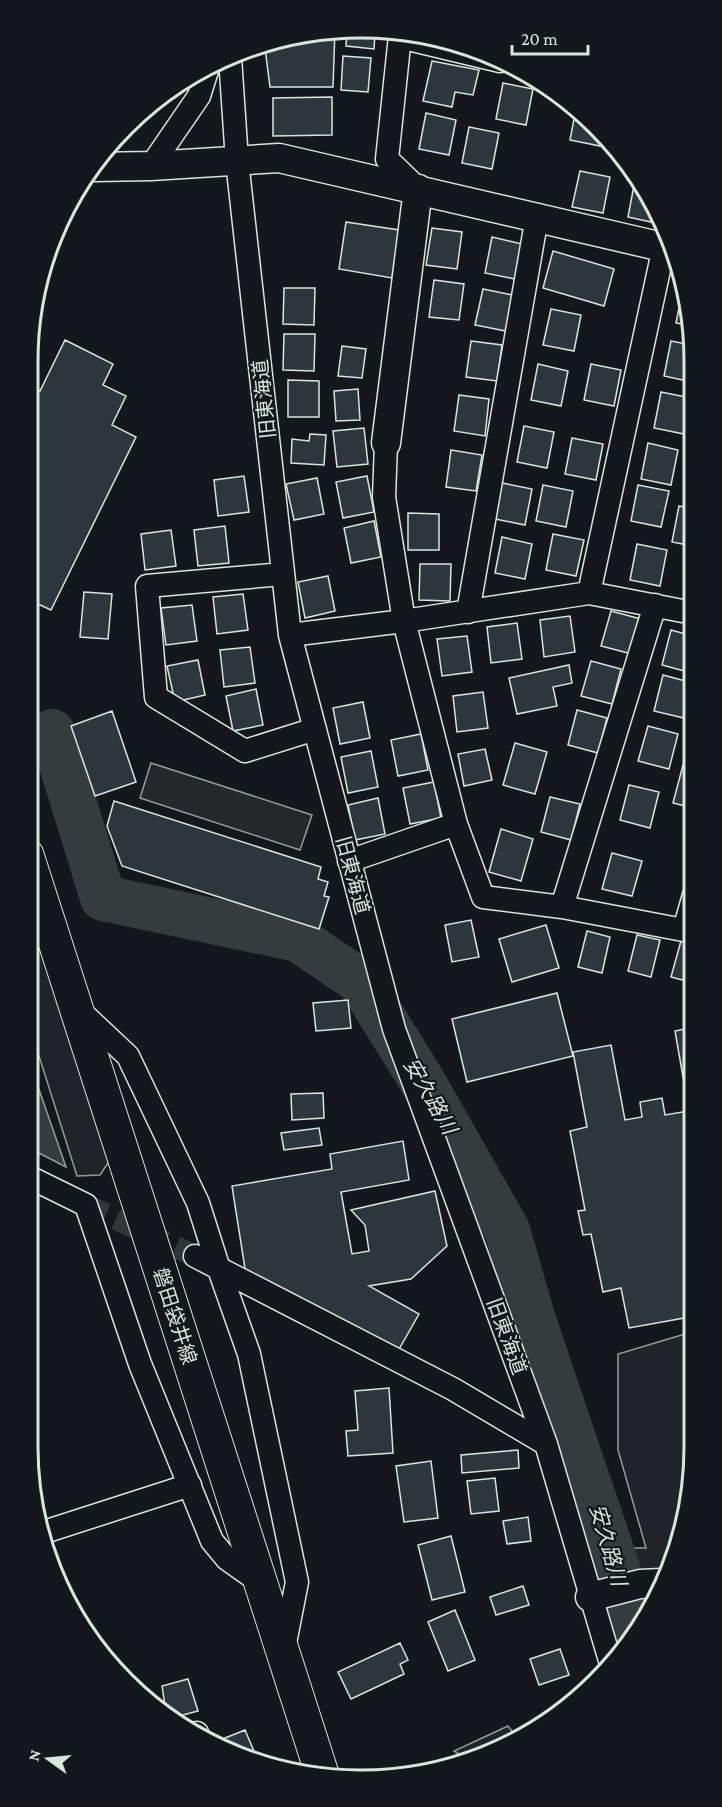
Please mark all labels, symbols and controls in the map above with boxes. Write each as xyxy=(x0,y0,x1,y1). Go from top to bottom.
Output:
scale bar xyxy=(512,18,588,56)
text: 20 m xyxy=(521,29,558,49)
street label: 旧東海道 xyxy=(249,358,279,440)
street label: 旧東海道 xyxy=(332,834,374,916)
water label: 安久路川 xyxy=(399,1054,462,1140)
street label: 磐田袋井線 xyxy=(149,1265,201,1367)
street label: 旧東海道 xyxy=(483,1295,531,1377)
water label: 安久路川 xyxy=(585,1501,632,1591)
north arrow xyxy=(18,1729,78,1789)
text: N xyxy=(24,1748,44,1763)

